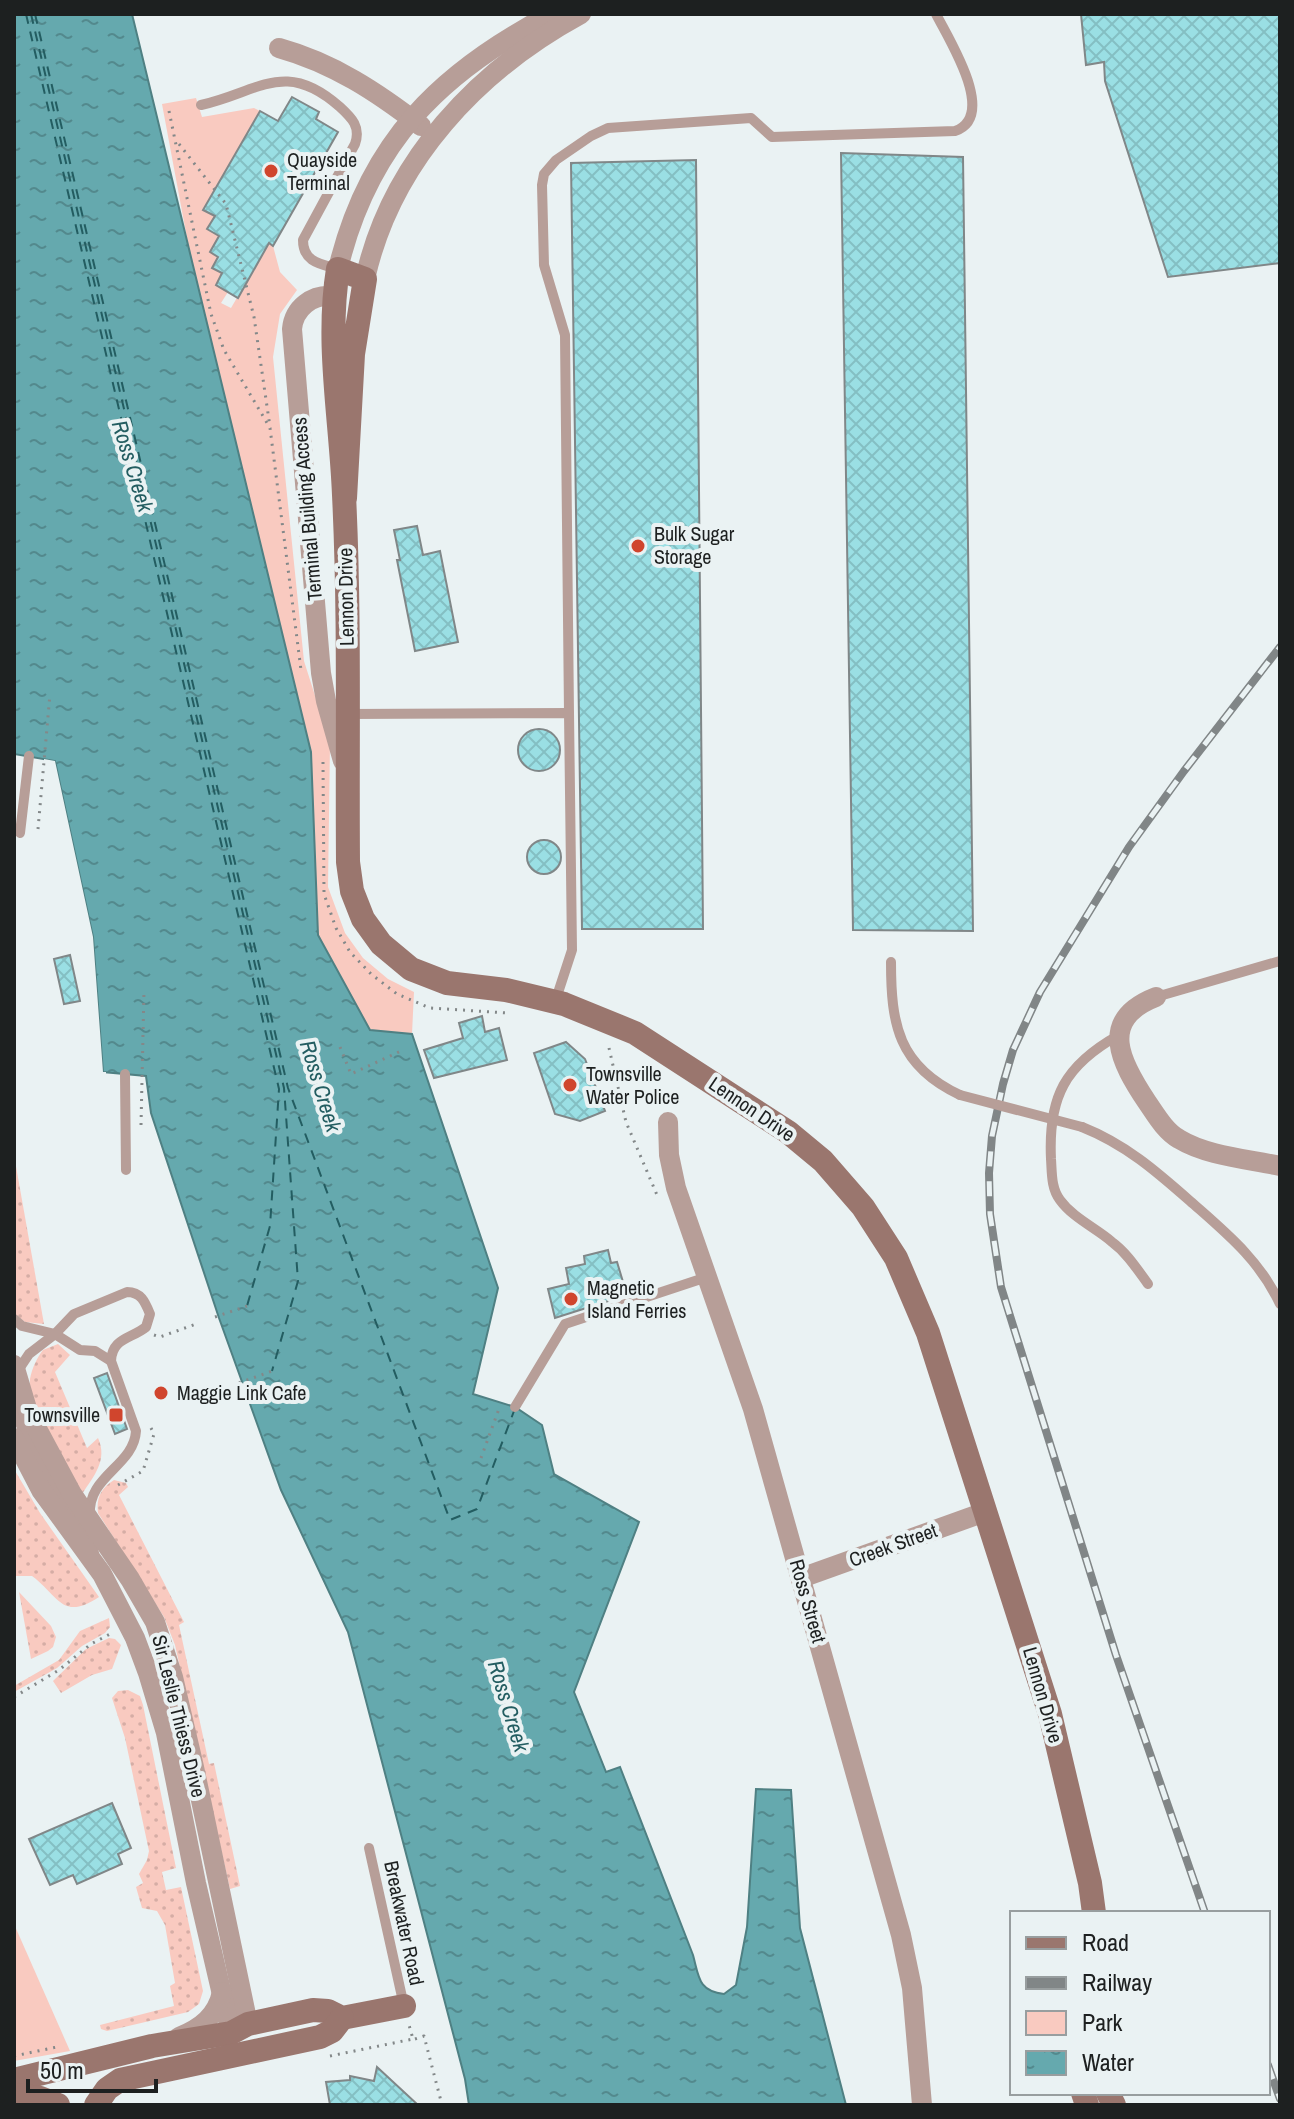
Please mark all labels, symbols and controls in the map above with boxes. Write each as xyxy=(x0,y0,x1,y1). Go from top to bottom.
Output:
place label: Quayside Terminal xyxy=(287,146,357,196)
marker: Quayside Terminal xyxy=(262,162,280,180)
street label: Terminal Building Access xyxy=(285,416,328,602)
water label: Ross Creek xyxy=(105,417,161,516)
place label: Bulk Sugar Storage xyxy=(654,520,735,570)
marker: Bulk Sugar Storage xyxy=(629,537,647,555)
street label: Lennon Drive xyxy=(331,548,360,646)
water label: Ross Creek xyxy=(293,1037,349,1136)
place label: Townsville Water Police xyxy=(586,1060,679,1110)
street label: Lennon Drive xyxy=(704,1070,801,1147)
marker: Townsville Water Police xyxy=(561,1076,579,1094)
place label: Magnetic Island Ferries xyxy=(587,1274,686,1324)
marker: Magnetic Island Ferries xyxy=(562,1290,580,1308)
place label: Maggie Link Cafe xyxy=(177,1379,306,1406)
marker: Maggie Link Cafe xyxy=(152,1384,170,1402)
place label: Townsville xyxy=(24,1401,100,1428)
marker: Townsville xyxy=(107,1406,125,1424)
street label: Creek Street xyxy=(845,1516,941,1573)
street label: Ross Street xyxy=(784,1556,833,1646)
street label: Sir Leslie Thiess Drive xyxy=(146,1632,213,1800)
street label: Lennon Drive xyxy=(1017,1644,1070,1746)
water label: Ross Creek xyxy=(481,1657,537,1756)
street label: Breakwater Road xyxy=(378,1858,431,1988)
legend xyxy=(1010,1911,1270,2095)
text: Road xyxy=(1082,1926,1129,1958)
text: Railway xyxy=(1082,1966,1152,1998)
text: Park xyxy=(1082,2006,1123,2038)
scale bar xyxy=(28,2043,156,2093)
text: Water xyxy=(1082,2046,1134,2078)
text: 50 m xyxy=(40,2054,84,2086)

